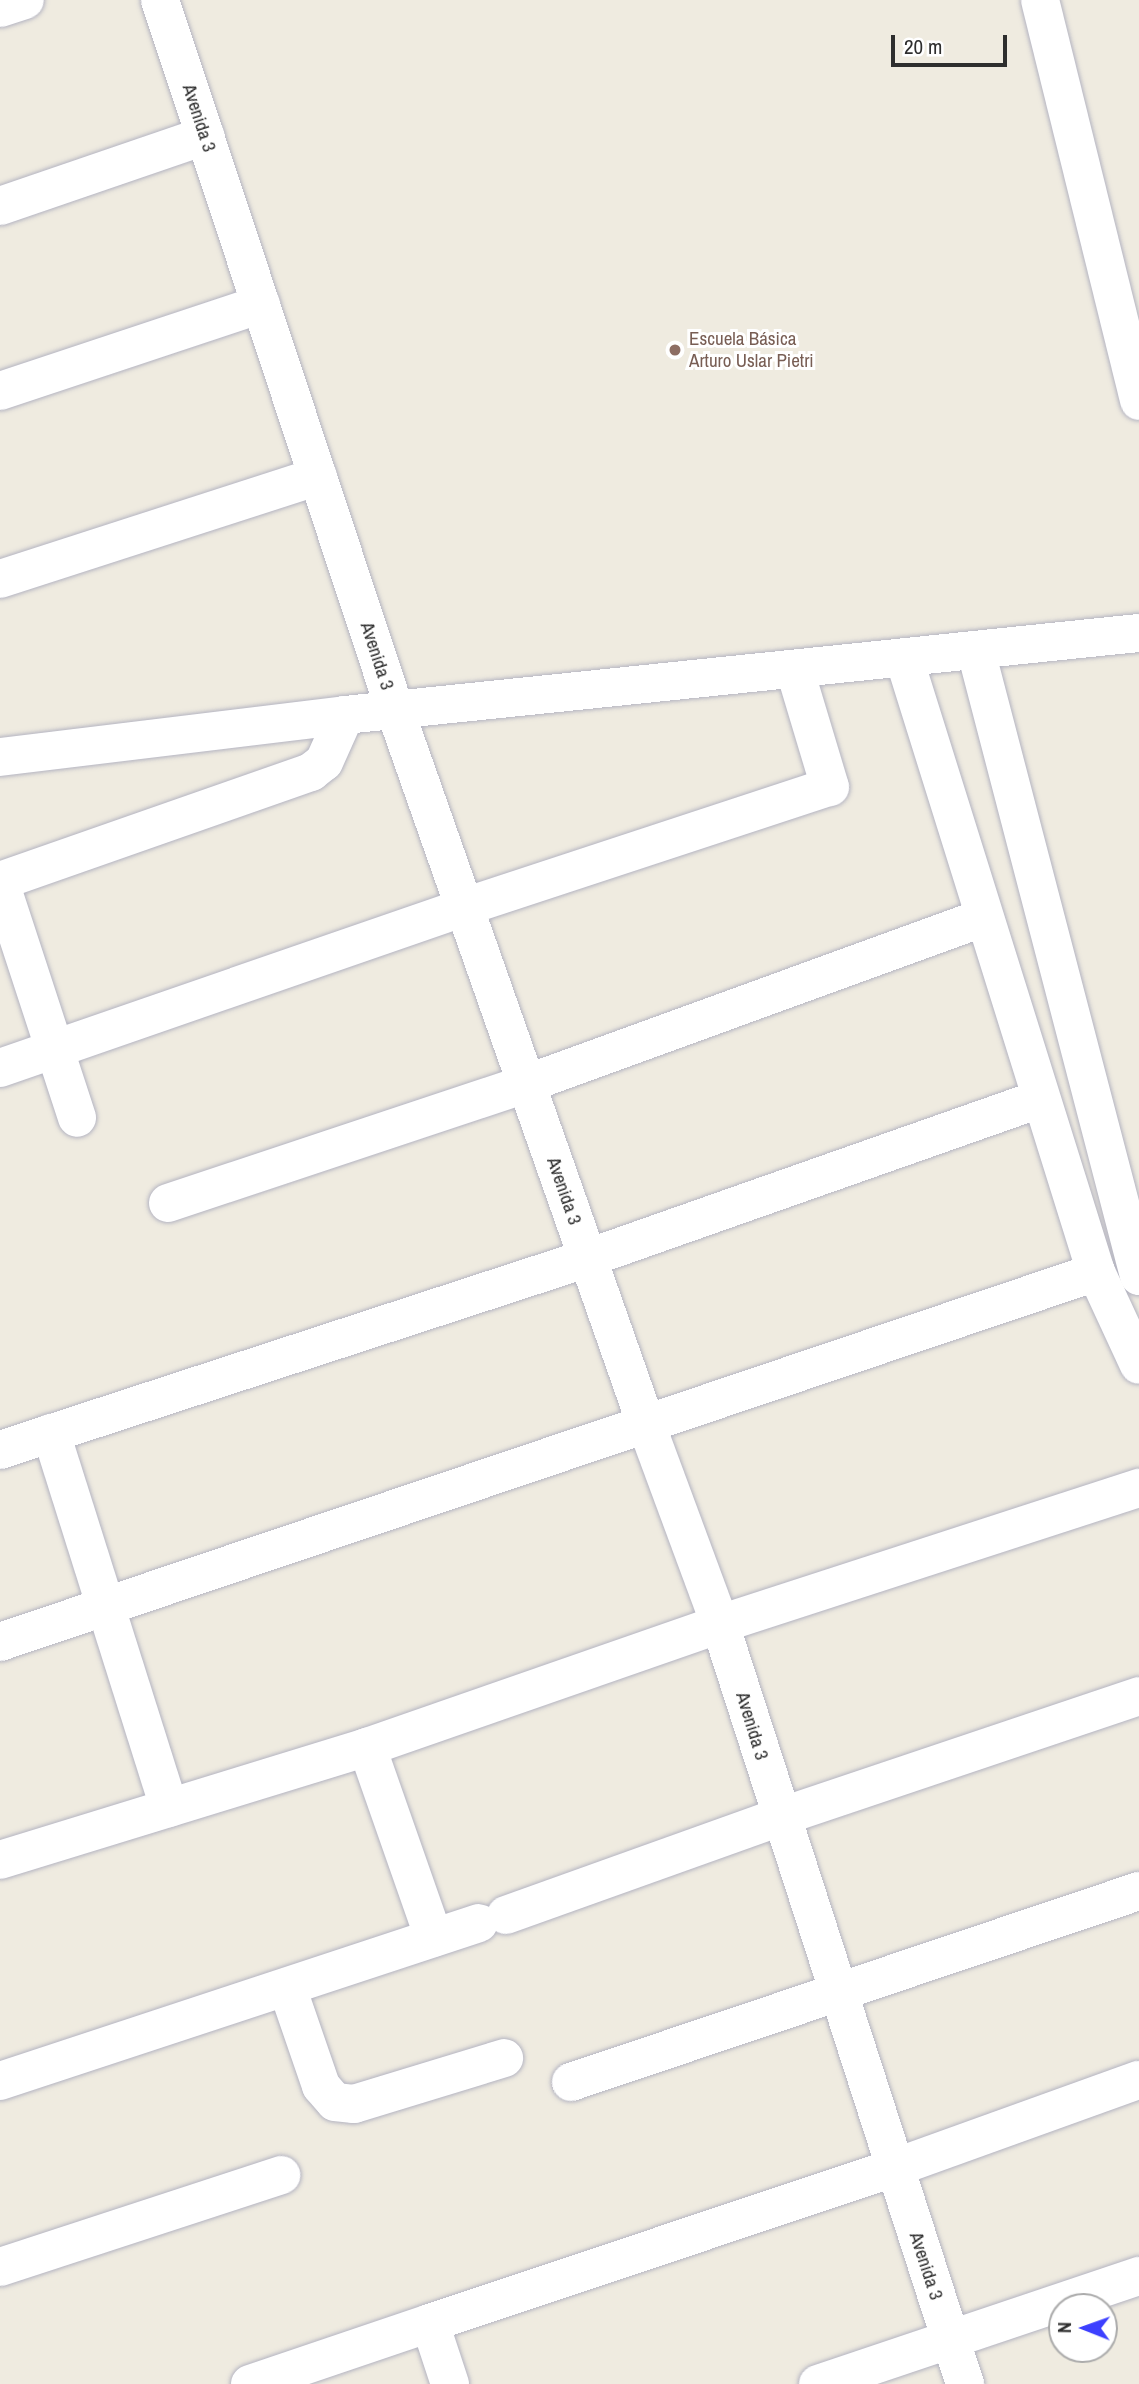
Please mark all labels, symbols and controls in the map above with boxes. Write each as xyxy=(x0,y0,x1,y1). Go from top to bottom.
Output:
scale bar xyxy=(894,21,1010,65)
text: 20 m xyxy=(904,32,942,61)
street label: Avenida 3 xyxy=(177,81,221,155)
place label: Escuela Básica Arturo Uslar Pietri xyxy=(689,328,814,372)
marker: Escuela Básica Arturo Uslar Pietri xyxy=(667,342,683,358)
street label: Avenida 3 xyxy=(355,619,399,693)
street label: Avenida 3 xyxy=(542,1154,586,1228)
street label: Avenida 3 xyxy=(731,1689,773,1763)
street label: Avenida 3 xyxy=(904,2229,948,2303)
north arrow xyxy=(1048,2293,1118,2363)
text: N xyxy=(1051,2322,1077,2334)

